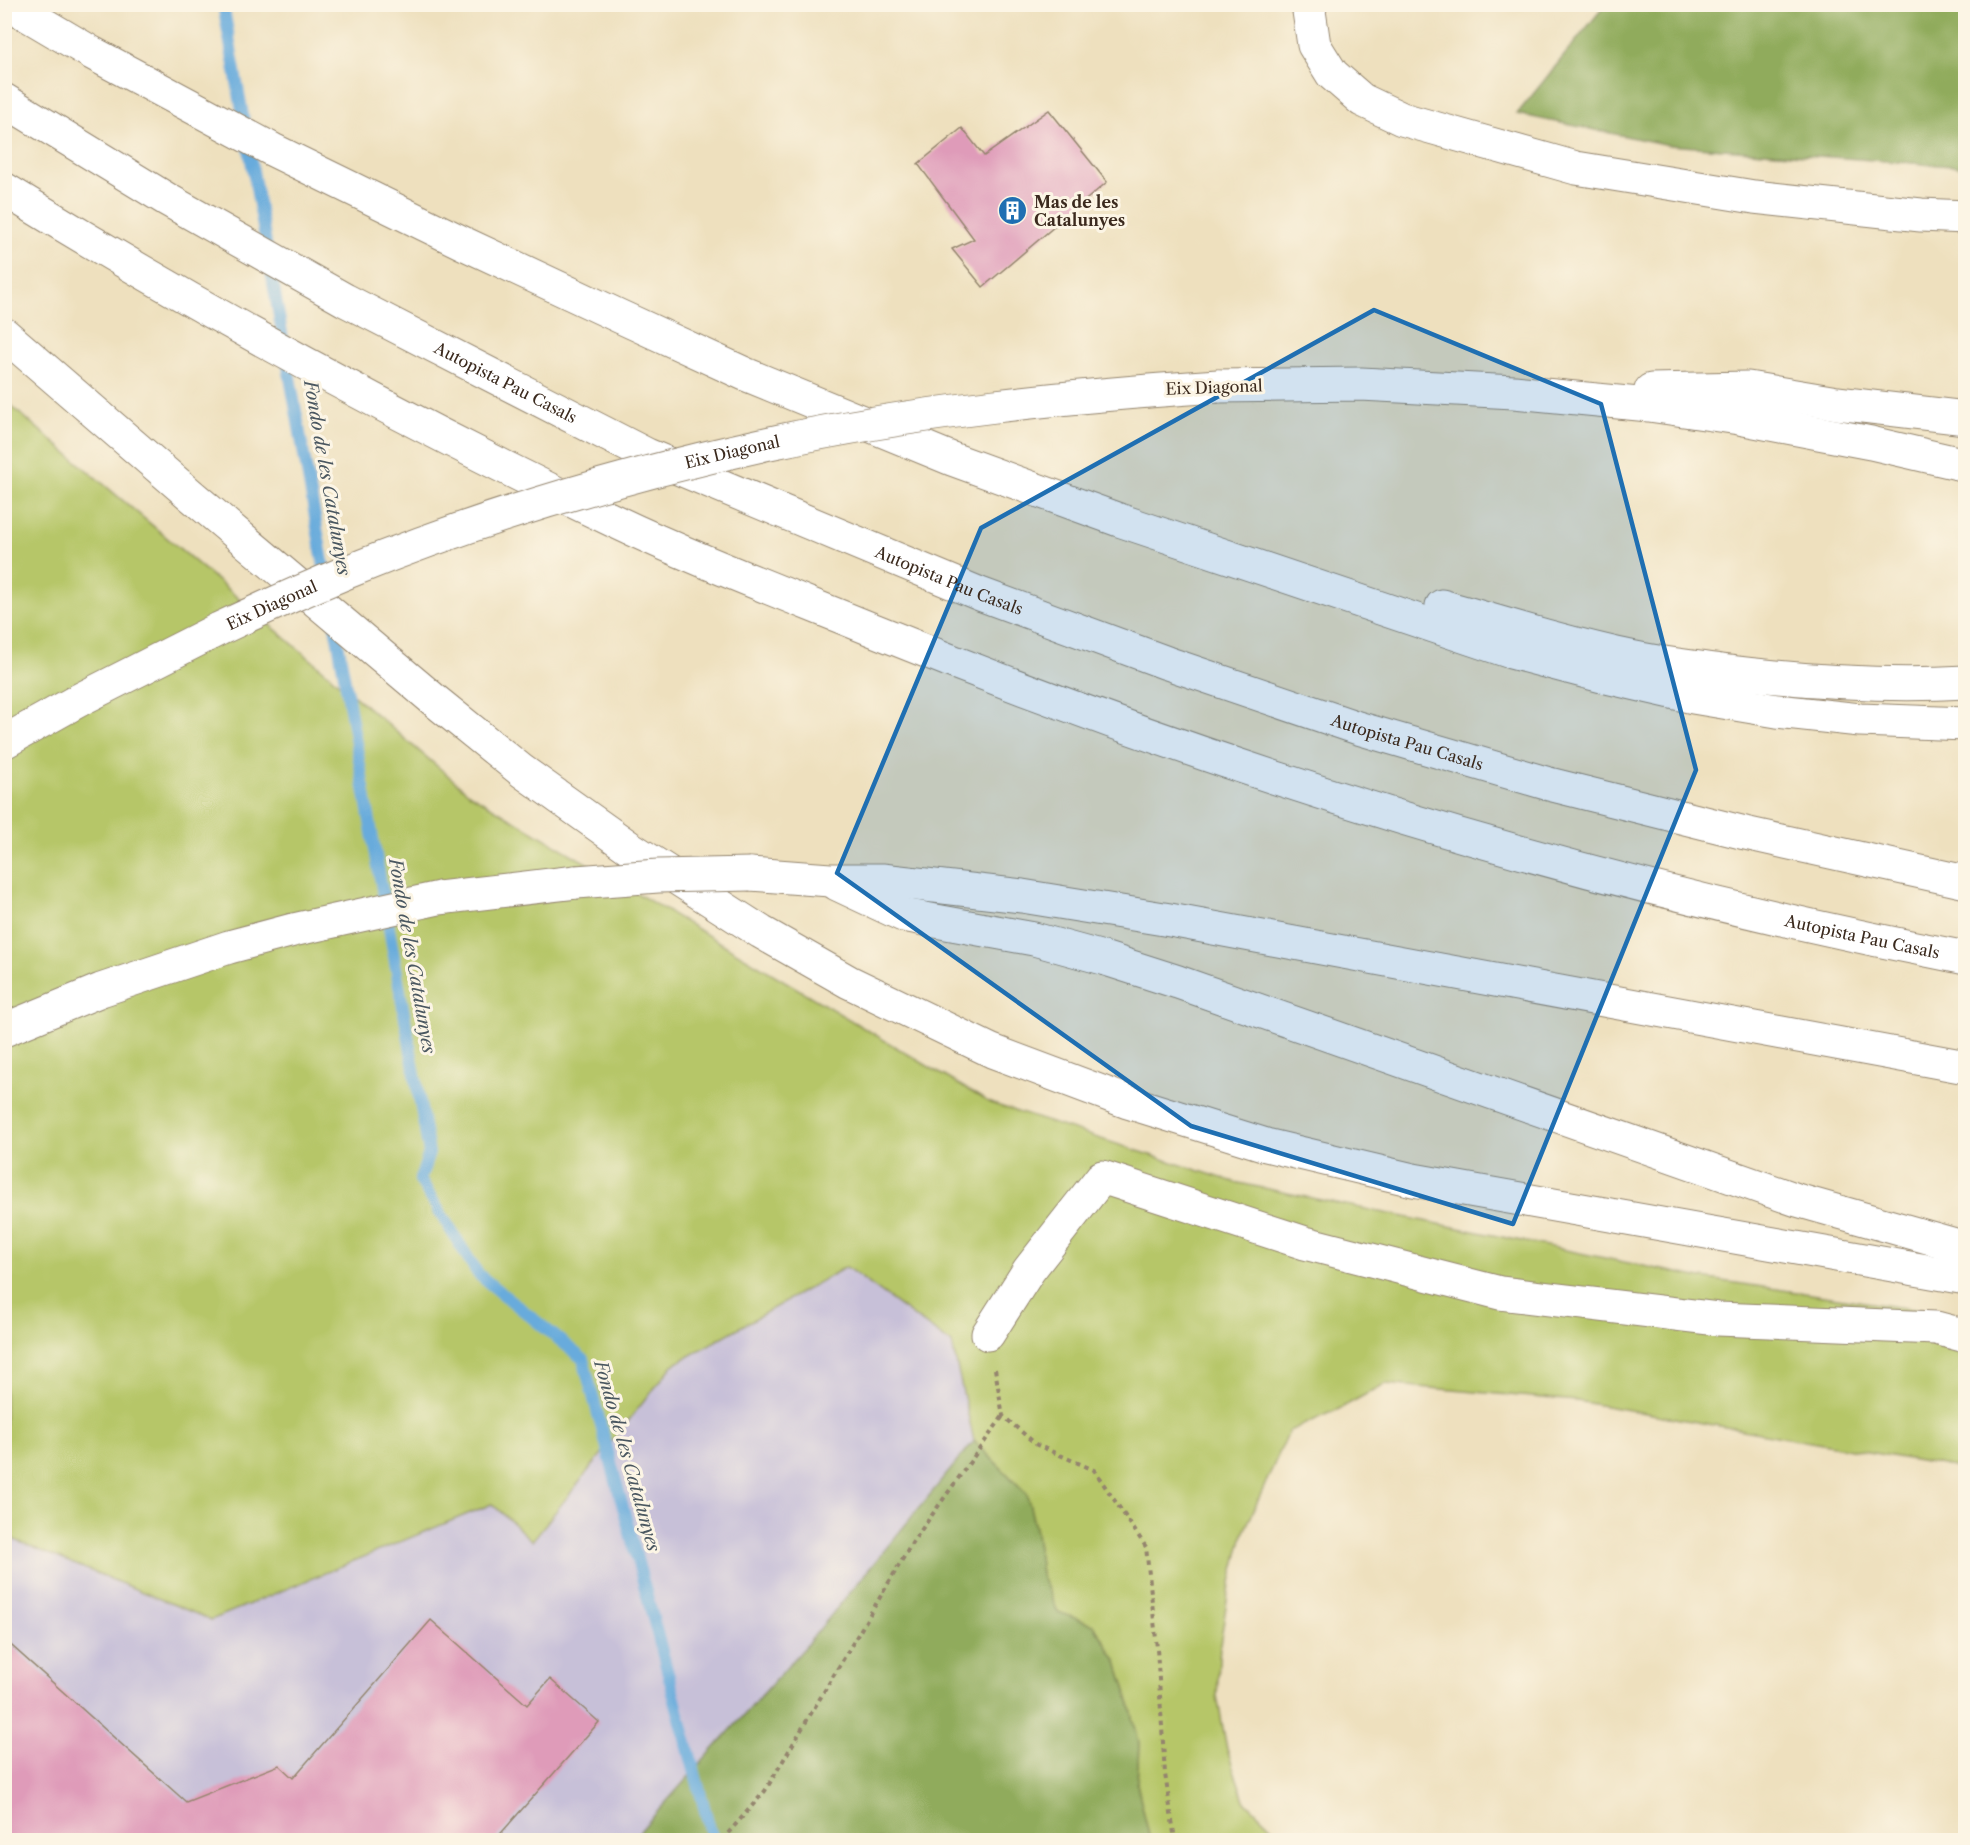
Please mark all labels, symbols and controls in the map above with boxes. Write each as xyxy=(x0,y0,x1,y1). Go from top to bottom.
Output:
place label: Mas de les Catalunyes xyxy=(1034,192,1125,230)
building icon: Mas de les Catalunyes xyxy=(997,195,1029,227)
street label: Autopista Pau Casals xyxy=(430,337,580,427)
street label: Eix Diagonal xyxy=(1165,375,1263,399)
water label: Fondo de les Catalunyes xyxy=(299,377,355,578)
street label: Eix Diagonal xyxy=(683,431,782,473)
street label: Autopista Pau Casals xyxy=(871,541,1026,619)
street label: Eix Diagonal xyxy=(223,576,320,634)
street label: Autopista Pau Casals xyxy=(1328,709,1486,774)
water label: Fondo de les Catalunyes xyxy=(384,855,440,1056)
street label: Autopista Pau Casals xyxy=(1782,910,1942,963)
water label: Fondo de les Catalunyes xyxy=(589,1356,665,1554)

